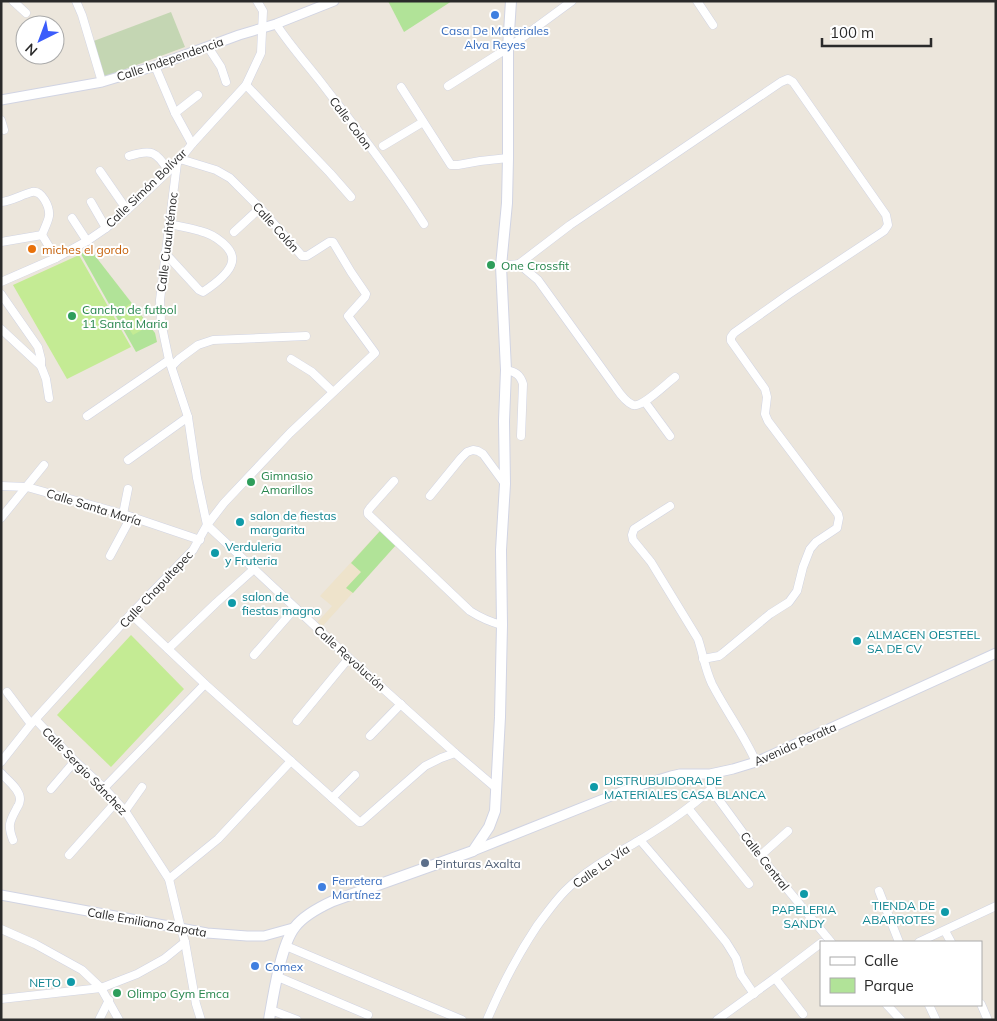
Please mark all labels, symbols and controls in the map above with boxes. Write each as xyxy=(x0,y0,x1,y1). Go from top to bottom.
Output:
marker: Casa De Materiales Alva Reyes xyxy=(489,9,501,21)
north arrow xyxy=(15,15,65,65)
scale bar xyxy=(822,15,931,47)
place label: Casa De Materiales Alva Reyes xyxy=(441,23,549,52)
text: 100 m xyxy=(830,23,874,42)
street label: Calle Independencia xyxy=(115,34,225,84)
text: N xyxy=(21,39,41,60)
street label: Calle Colon xyxy=(326,94,376,152)
street label: Calle Simón Bolívar xyxy=(102,145,190,231)
street label: Calle Cuauhtémoc xyxy=(153,191,181,293)
street label: Calle Colón xyxy=(250,199,302,255)
place label: miches el gordo xyxy=(42,242,129,257)
marker: miches el gordo xyxy=(26,243,38,255)
place label: One Crossfit xyxy=(501,258,569,273)
marker: One Crossfit xyxy=(485,259,497,271)
place label: Cancha de futbol 11 Santa Maria xyxy=(82,302,177,331)
marker: Cancha de futbol 11 Santa Maria xyxy=(66,310,78,322)
place label: Gimnasio Amarillos xyxy=(261,468,313,497)
marker: Gimnasio Amarillos xyxy=(245,476,257,488)
street label: Calle Santa María xyxy=(45,485,143,529)
place label: salon de fiestas margarita xyxy=(250,508,337,537)
marker: salon de fiestas margarita xyxy=(234,516,246,528)
place label: Verduleria y Fruteria xyxy=(225,539,281,568)
street label: Calle Chapultepec xyxy=(116,547,196,631)
marker: Verduleria y Fruteria xyxy=(209,547,221,559)
place label: salon de fiestas magno xyxy=(242,589,321,618)
marker: salon de fiestas magno xyxy=(226,597,238,609)
street label: Calle Revolución xyxy=(311,622,389,694)
place label: ALMACEN OESTEEL SA DE CV xyxy=(867,627,981,656)
marker: ALMACEN OESTEEL SA DE CV xyxy=(851,635,863,647)
street label: Avenida Peralta xyxy=(751,719,839,769)
street label: Calle Sergio Sánchez xyxy=(39,724,131,818)
place label: DISTRUBUIDORA DE MATERIALES CASA BLANCA xyxy=(604,773,766,802)
marker: DISTRUBUIDORA DE MATERIALES CASA BLANCA xyxy=(588,781,600,793)
street label: Calle Central xyxy=(737,829,793,893)
street label: Calle La Vía xyxy=(570,841,632,891)
place label: Pinturas Axalta xyxy=(435,856,521,871)
marker: Pinturas Axalta xyxy=(419,857,431,869)
place label: Ferretera Martínez xyxy=(332,873,382,902)
marker: Ferretera Martínez xyxy=(316,881,328,893)
marker: PAPELERIA SANDY xyxy=(798,888,810,900)
place label: TIENDA DE ABARROTES xyxy=(862,898,935,927)
place label: PAPELERIA SANDY xyxy=(772,902,836,931)
street label: Calle Emiliano Zapata xyxy=(86,904,208,940)
marker: TIENDA DE ABARROTES xyxy=(939,906,951,918)
legend xyxy=(820,941,982,1006)
text: Calle xyxy=(864,951,898,970)
place label: Comex xyxy=(265,959,304,974)
marker: Comex xyxy=(249,960,261,972)
place label: NETO xyxy=(29,975,61,990)
marker: NETO xyxy=(65,976,77,988)
text: Parque xyxy=(864,976,914,995)
place label: Olimpo Gym Emca xyxy=(127,986,229,1001)
marker: Olimpo Gym Emca xyxy=(111,987,123,999)

